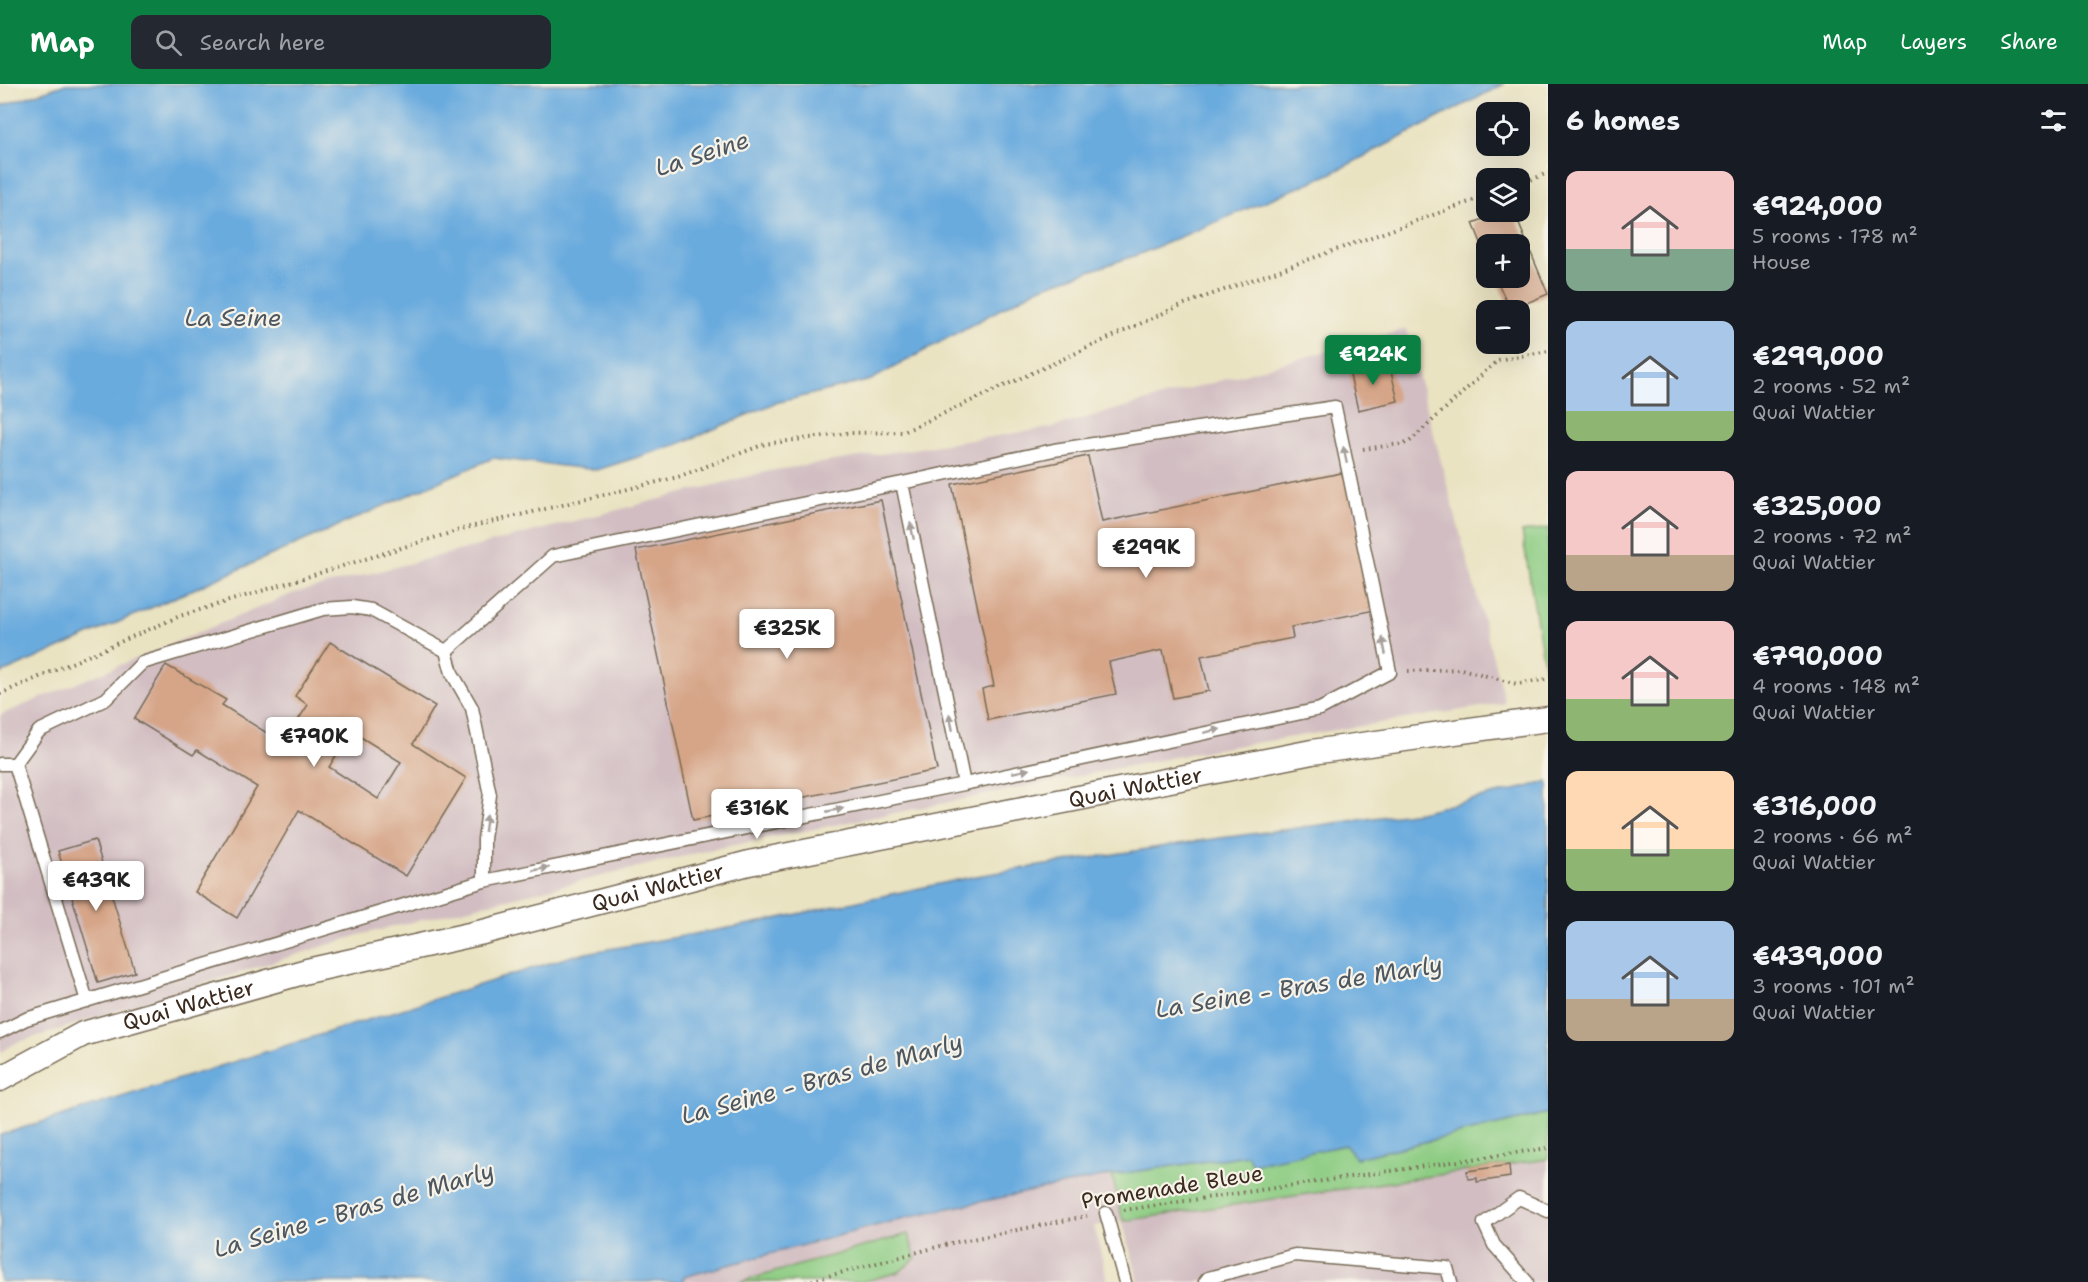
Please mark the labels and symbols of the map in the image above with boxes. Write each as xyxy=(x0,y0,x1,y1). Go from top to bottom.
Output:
water label: La Seine xyxy=(651,124,753,184)
water label: La Seine xyxy=(184,302,282,334)
pin: €924K xyxy=(1331,335,1415,386)
one-way arrow xyxy=(1340,445,1349,464)
one-way arrow xyxy=(907,521,916,540)
pin: €299K xyxy=(1104,528,1188,579)
pin: €325K xyxy=(745,609,829,660)
one-way arrow xyxy=(1379,636,1388,655)
one-way arrow xyxy=(946,712,955,731)
pin: €790K xyxy=(272,717,356,768)
one-way arrow xyxy=(1203,726,1222,735)
street label: Quai Wattier xyxy=(1066,759,1205,814)
one-way arrow xyxy=(1012,766,1031,775)
pin: €316K xyxy=(715,789,799,840)
one-way arrow xyxy=(826,805,845,814)
one-way arrow xyxy=(482,813,491,832)
street label: Quai Wattier xyxy=(588,856,727,918)
pin: €439K xyxy=(54,861,138,912)
one-way arrow xyxy=(532,864,550,874)
water label: La Seine - Bras de Marly xyxy=(1153,948,1445,1026)
street label: Quai Wattier xyxy=(119,972,258,1037)
water label: La Seine - Bras de Marly xyxy=(678,1026,966,1132)
water label: La Seine - Bras de Marly xyxy=(210,1155,498,1265)
street label: Promenade Bleue xyxy=(1079,1158,1265,1216)

